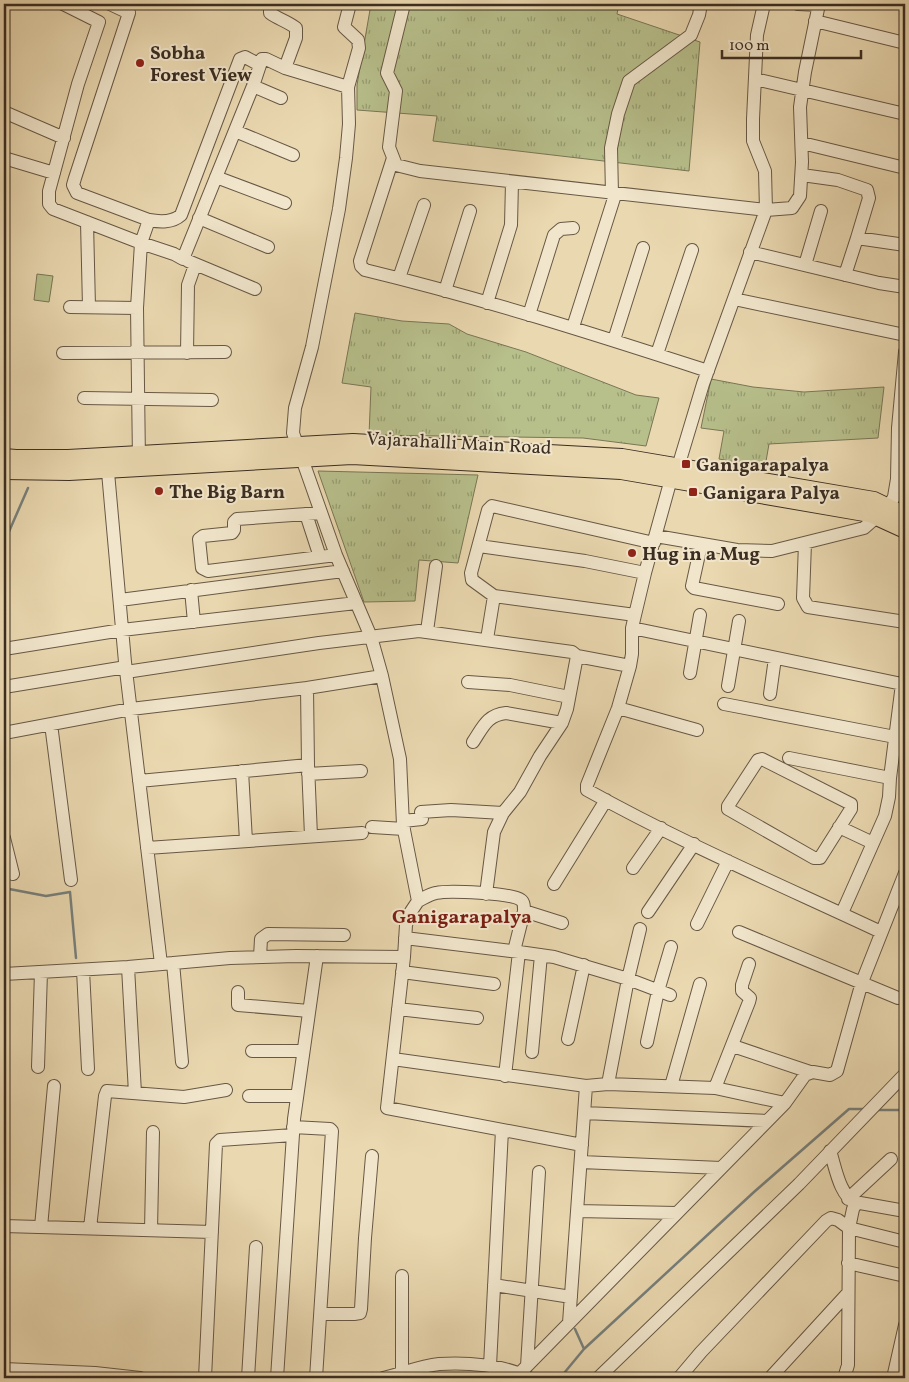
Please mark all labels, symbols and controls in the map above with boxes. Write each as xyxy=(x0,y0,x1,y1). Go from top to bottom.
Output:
scale bar xyxy=(722,28,860,60)
text: 100 m xyxy=(729,36,769,57)
place label: Sobha Forest View xyxy=(150,41,252,89)
marker: Sobha Forest View xyxy=(134,57,146,69)
street label: Vajarahalli Main Road xyxy=(366,426,552,462)
place label: Ganigarapalya xyxy=(696,453,829,479)
marker: Ganigarapalya xyxy=(680,458,692,470)
place label: The Big Barn xyxy=(169,480,285,506)
place label: Ganigara Palya xyxy=(703,481,840,507)
marker: The Big Barn xyxy=(153,485,165,497)
marker: Ganigara Palya xyxy=(687,486,699,498)
place label: Hug in a Mug xyxy=(642,542,760,568)
marker: Hug in a Mug xyxy=(626,547,638,559)
district label: Ganigarapalya xyxy=(392,904,532,932)

